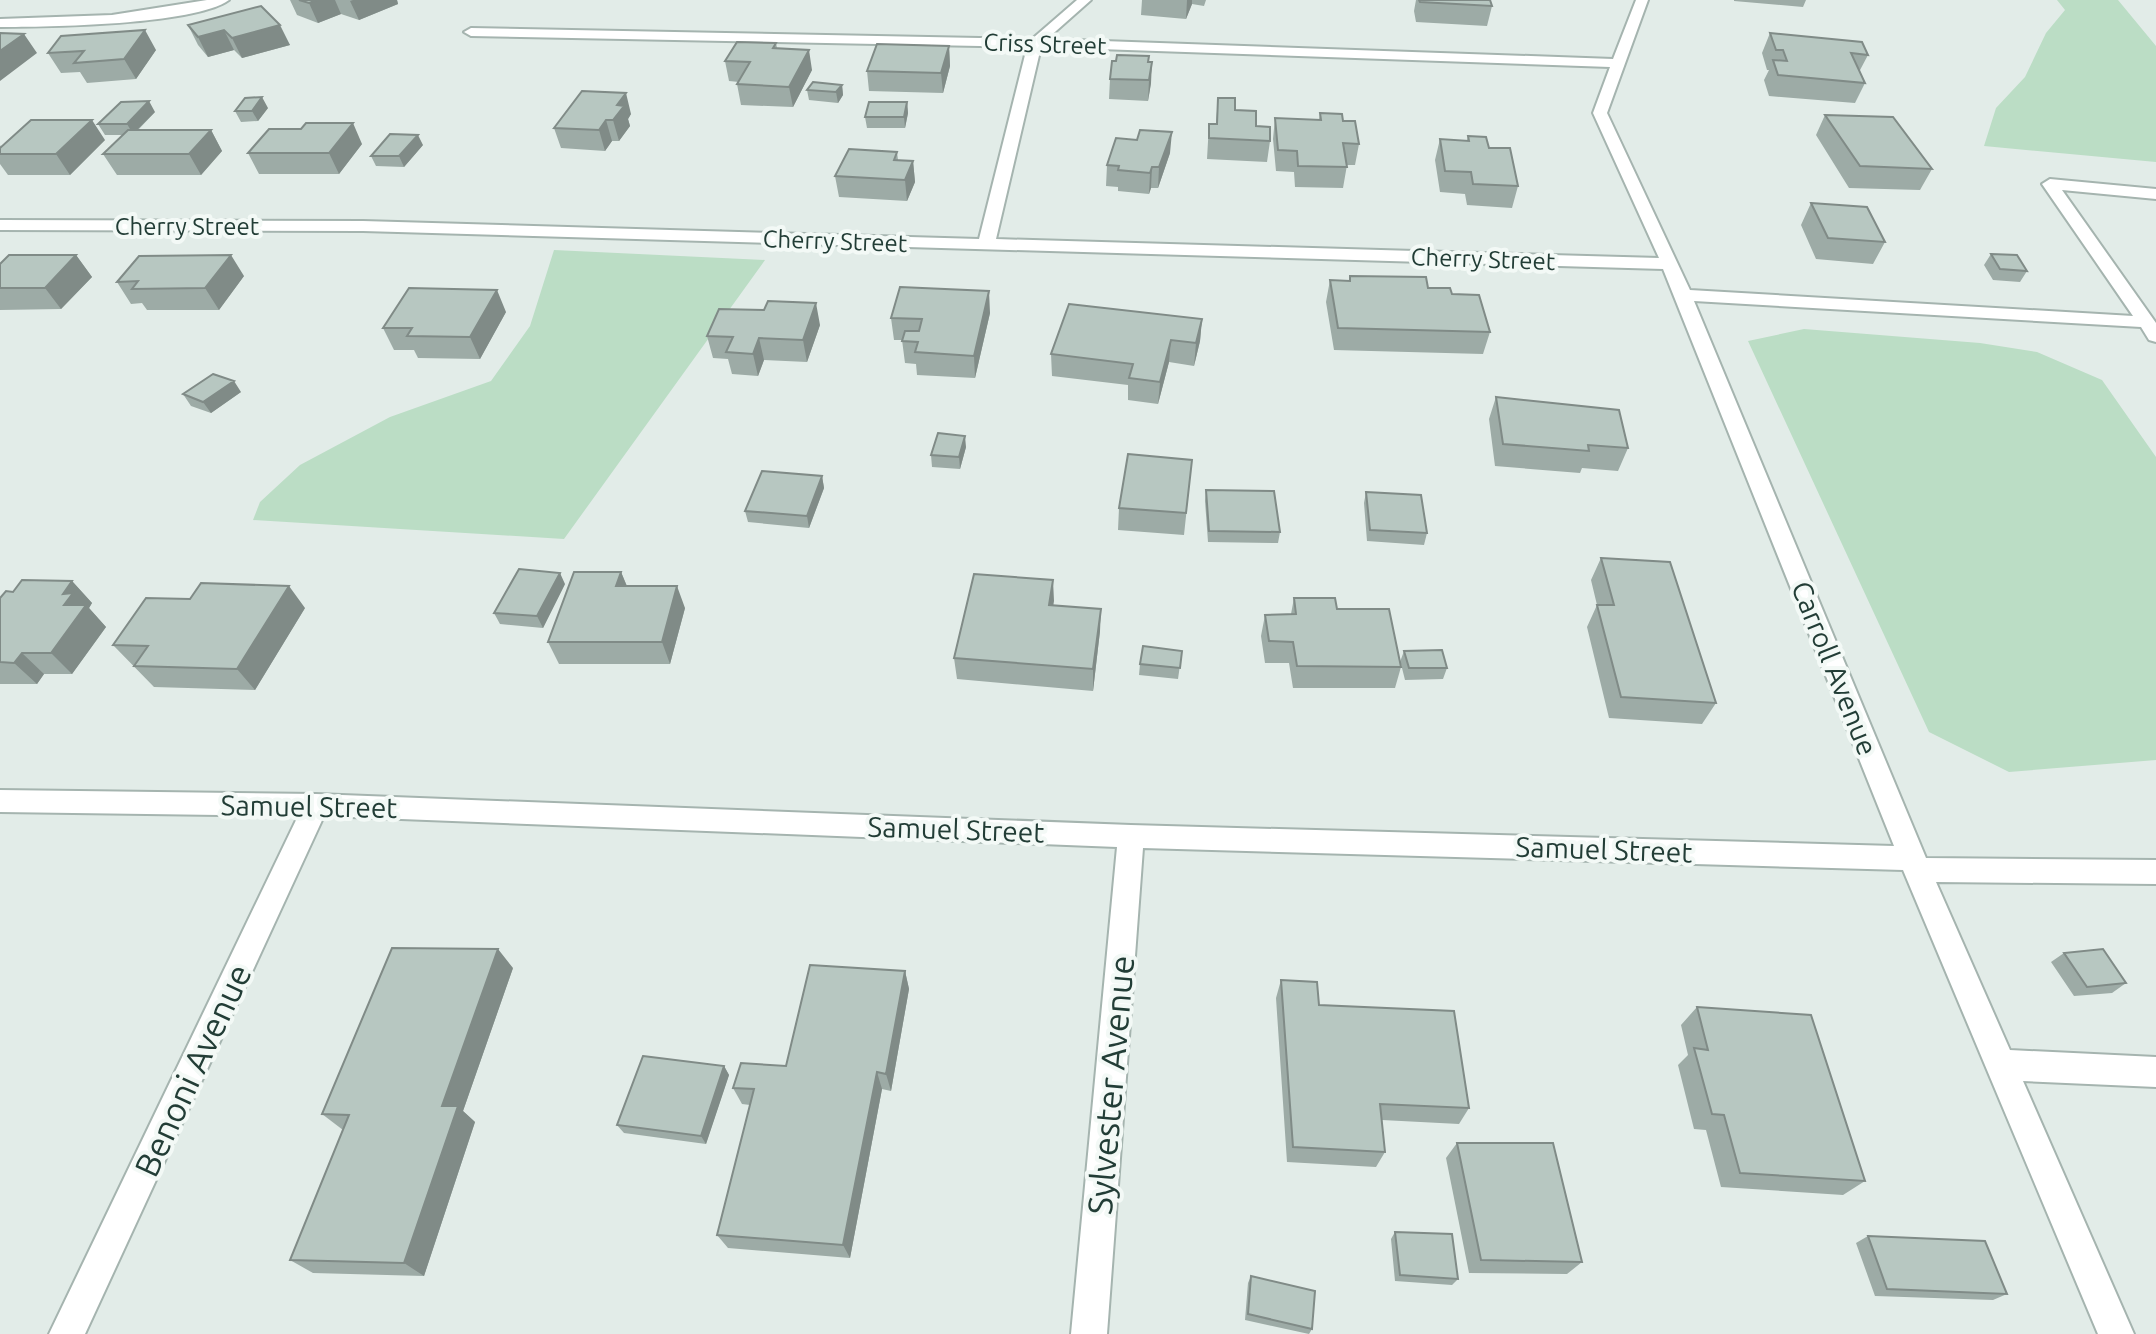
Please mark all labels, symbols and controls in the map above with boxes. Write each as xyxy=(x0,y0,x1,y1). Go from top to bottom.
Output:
street label: Criss Street xyxy=(983,28,1107,60)
street label: Cherry Street xyxy=(115,213,260,240)
street label: Cherry Street xyxy=(762,225,908,257)
street label: Cherry Street xyxy=(1410,243,1556,275)
street label: Carroll Avenue xyxy=(1786,577,1884,759)
street label: Samuel Street xyxy=(220,789,398,823)
street label: Samuel Street xyxy=(867,810,1045,848)
street label: Samuel Street xyxy=(1515,830,1693,868)
street label: Sylvester Avenue xyxy=(1080,954,1140,1216)
street label: Benoni Avenue xyxy=(126,958,258,1182)

